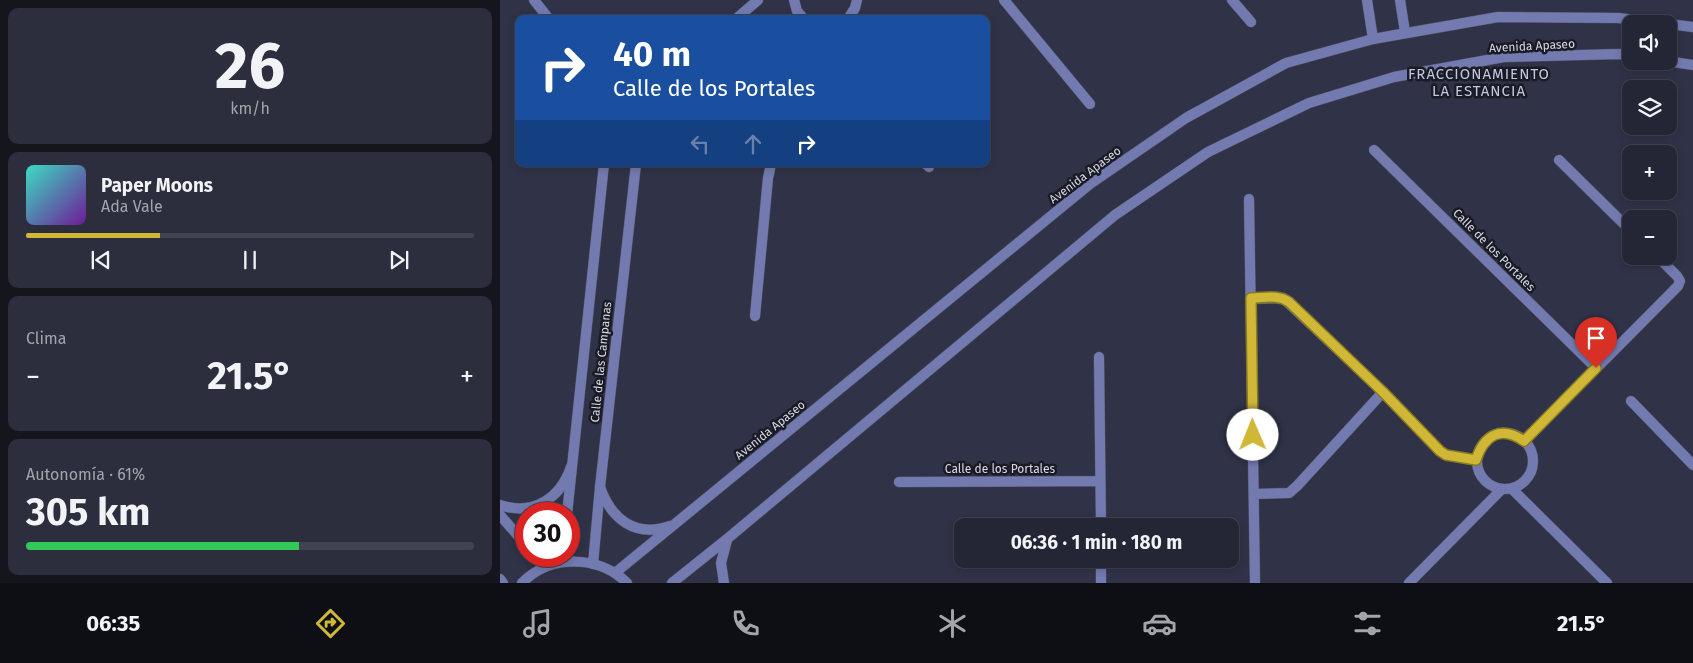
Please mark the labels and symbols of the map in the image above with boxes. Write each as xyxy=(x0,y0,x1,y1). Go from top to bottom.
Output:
street label: Avenida Apaseo xyxy=(1489,37,1575,55)
district label: FRACCIONAMIENTO LA ESTANCIA xyxy=(1408,65,1550,100)
street label: Avenida Apaseo xyxy=(1046,144,1124,206)
street label: Calle de los Portales xyxy=(1450,206,1538,294)
street label: Calle de las Campanas xyxy=(588,301,614,423)
pin xyxy=(1575,317,1617,368)
street label: Avenida Apaseo xyxy=(732,397,808,463)
position arrow xyxy=(1226,408,1278,460)
street label: Calle de los Portales xyxy=(945,462,1056,476)
speed limit sign: 30 xyxy=(515,502,580,567)

